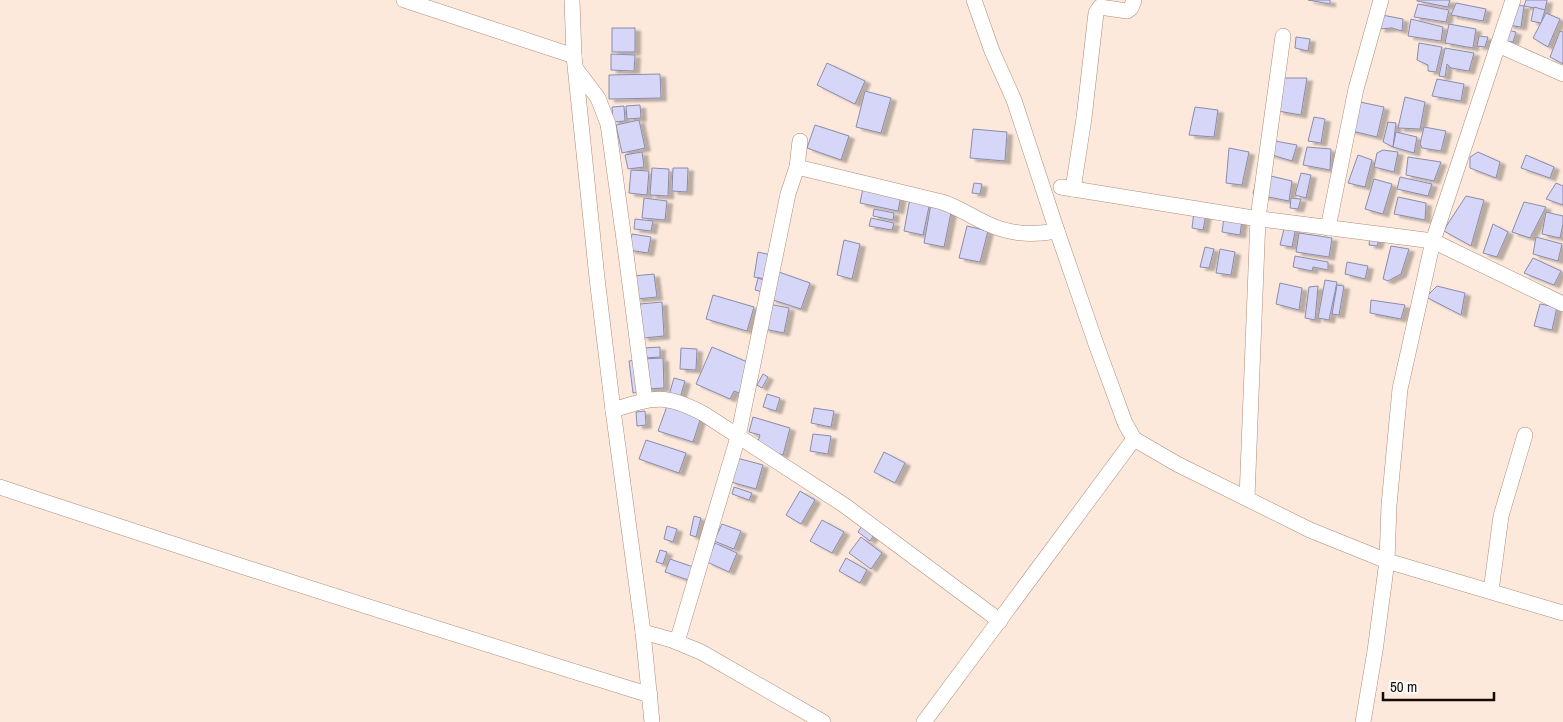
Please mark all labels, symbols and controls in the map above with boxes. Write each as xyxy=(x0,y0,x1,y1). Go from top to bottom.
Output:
scale bar xyxy=(1383,670,1494,702)
text: 50 m xyxy=(1390,676,1417,697)

